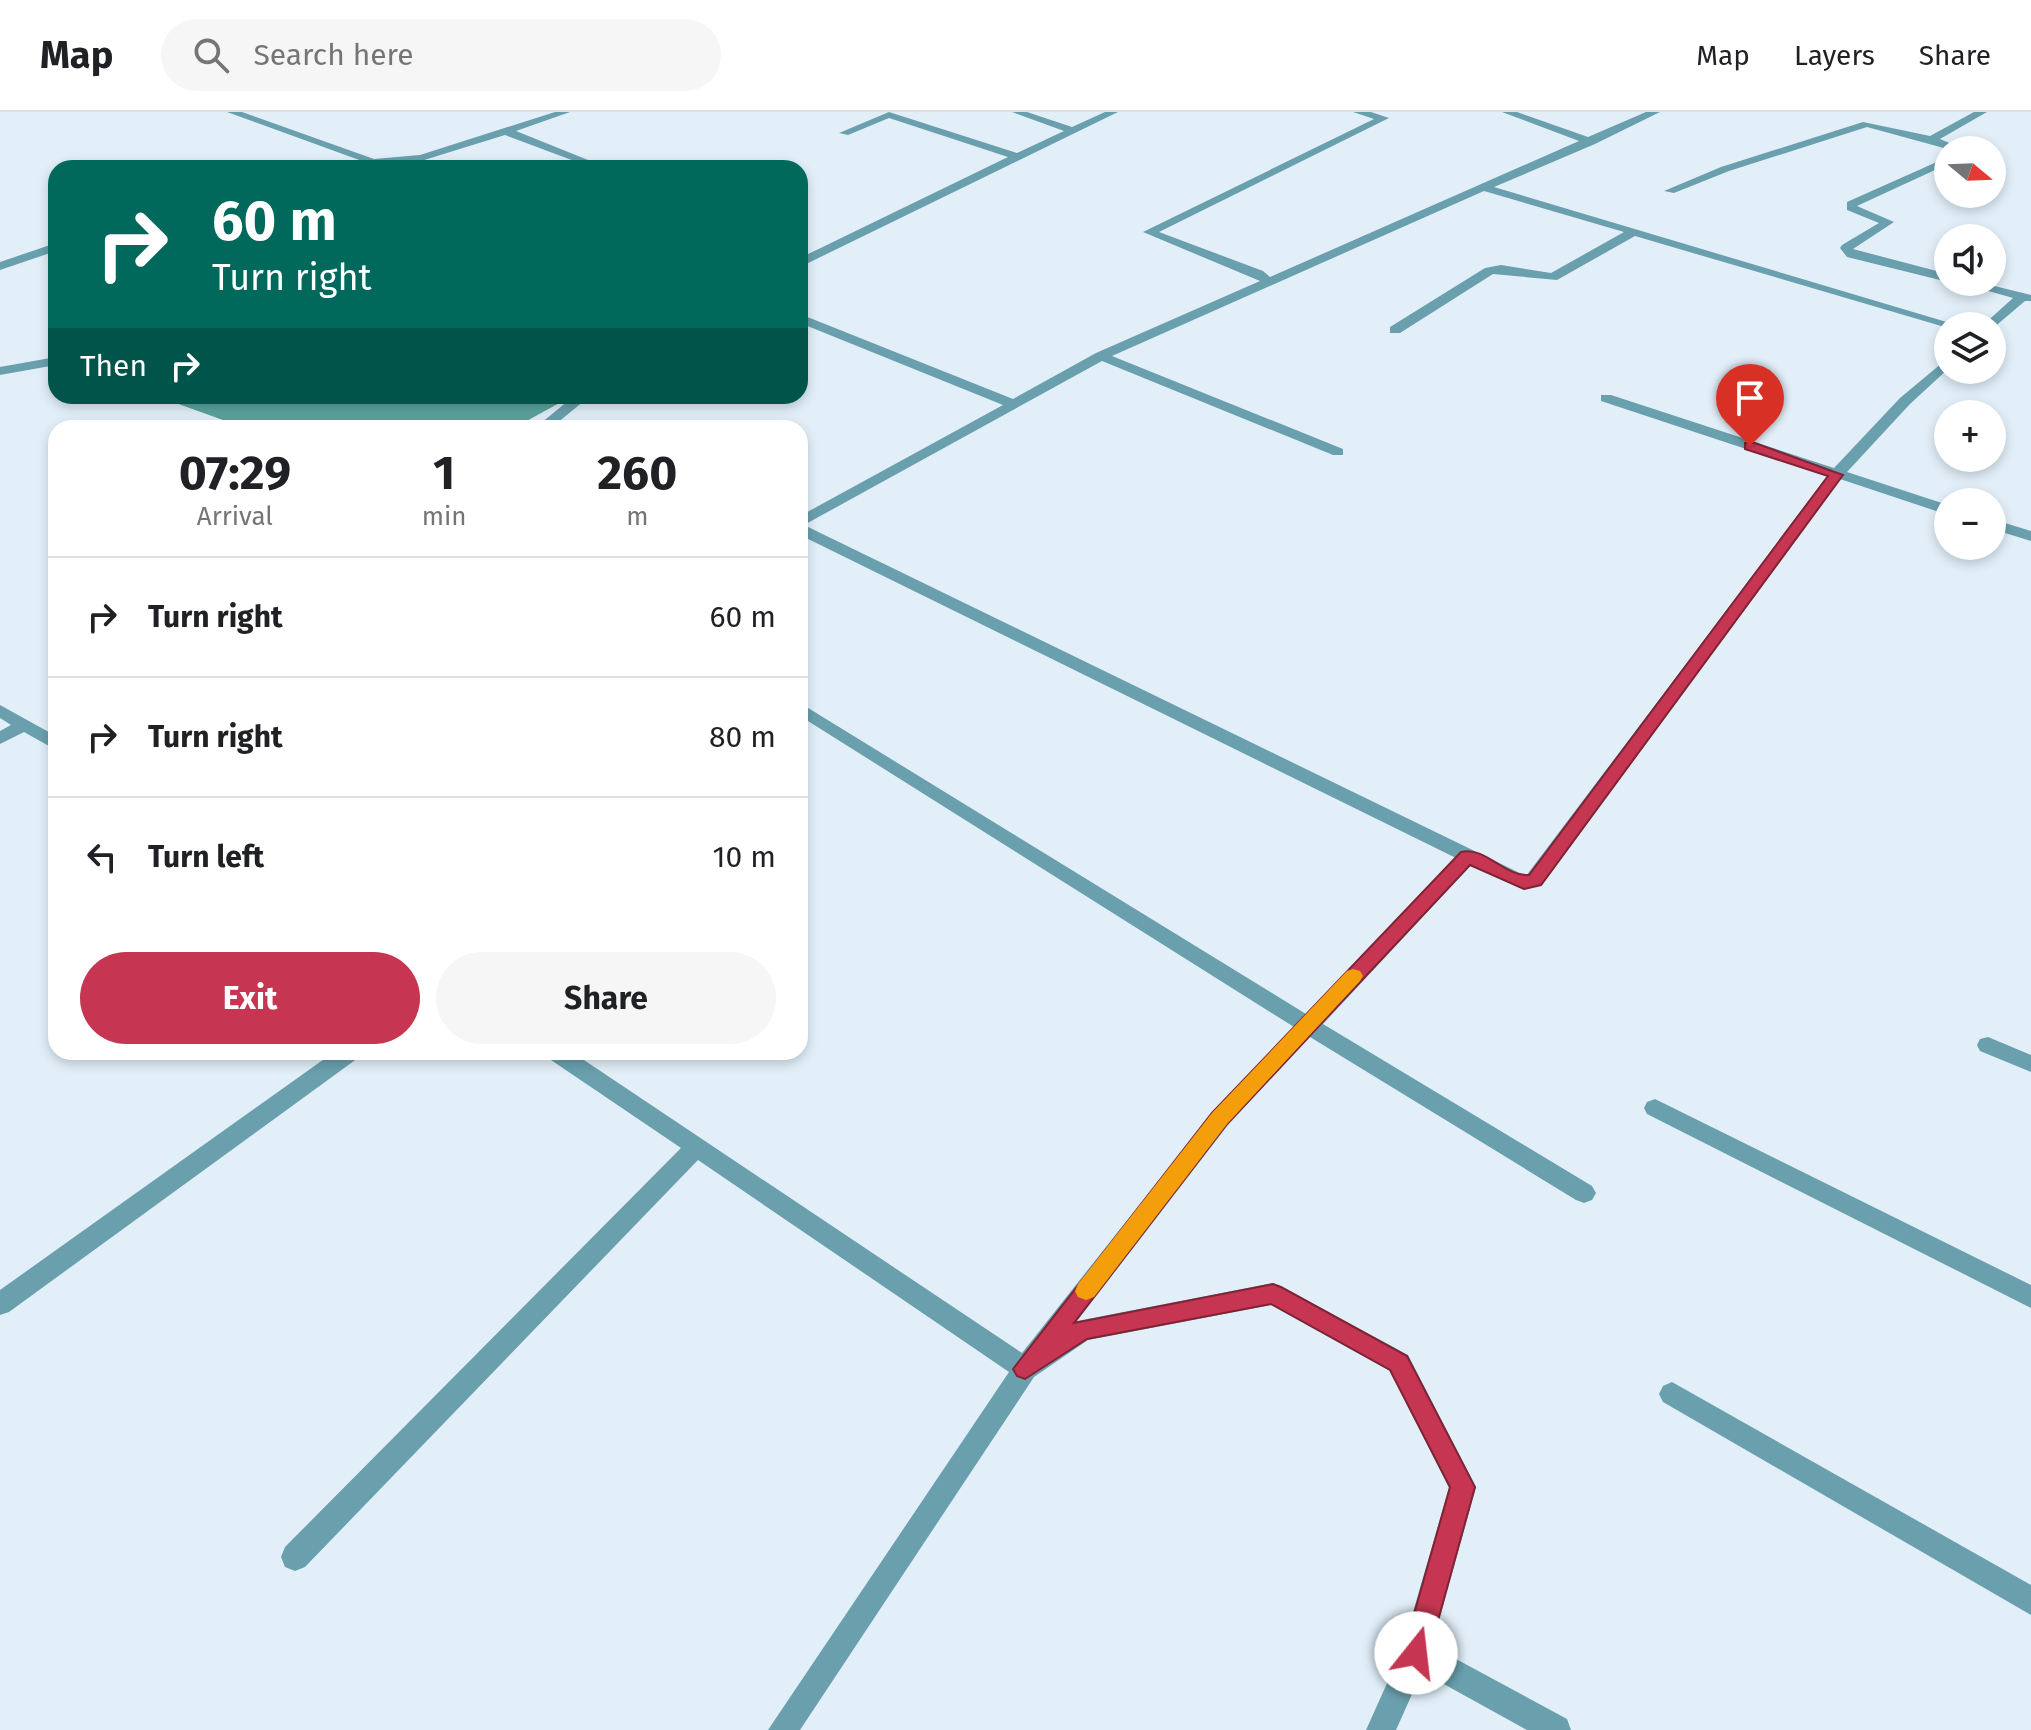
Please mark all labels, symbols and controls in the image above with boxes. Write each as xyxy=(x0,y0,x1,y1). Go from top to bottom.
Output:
search box xyxy=(161,19,721,91)
text: Map xyxy=(40,32,113,78)
icon: search xyxy=(189,33,233,77)
text: Search here xyxy=(253,37,414,73)
text: Map xyxy=(1696,39,1750,72)
text: Layers xyxy=(1794,39,1875,72)
text: Share xyxy=(1919,39,1991,72)
north arrow xyxy=(1934,136,2006,208)
map controls xyxy=(1934,136,2006,560)
text: 60 m xyxy=(212,188,337,255)
icon: right xyxy=(80,192,184,296)
button: sound xyxy=(1934,224,2006,296)
text: Turn right xyxy=(212,256,372,300)
button: layers xyxy=(1934,312,2006,384)
icon: right xyxy=(163,344,207,388)
text: Then xyxy=(80,348,147,384)
pin xyxy=(1716,364,1784,446)
icon: arrive xyxy=(1728,376,1772,420)
button: + xyxy=(1934,400,2006,472)
text: 07:29 xyxy=(179,444,291,502)
text: 1 xyxy=(433,444,455,502)
text: 260 xyxy=(597,444,677,502)
button: − xyxy=(1934,488,2006,560)
text: Arrival xyxy=(197,501,273,532)
text: min xyxy=(422,501,467,532)
text: m xyxy=(626,501,648,532)
icon: right xyxy=(80,595,124,639)
text: Turn right xyxy=(148,599,283,635)
text: 60 m xyxy=(710,599,776,635)
icon: right xyxy=(80,715,124,759)
text: Turn right xyxy=(148,719,283,755)
text: 80 m xyxy=(709,719,776,755)
icon: left xyxy=(80,835,124,879)
text: Turn left xyxy=(148,839,264,875)
text: 10 m xyxy=(713,839,776,875)
button: Exit xyxy=(80,952,420,1044)
button: Share xyxy=(436,952,776,1044)
position arrow xyxy=(1374,1611,1458,1695)

